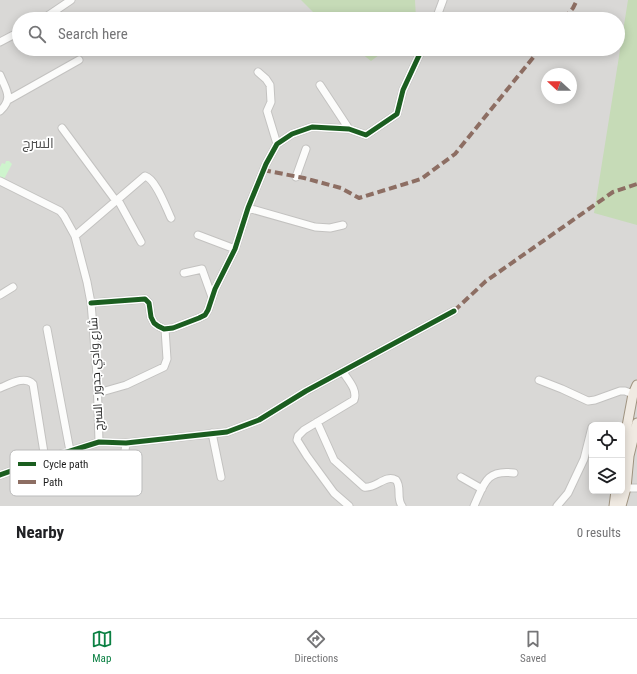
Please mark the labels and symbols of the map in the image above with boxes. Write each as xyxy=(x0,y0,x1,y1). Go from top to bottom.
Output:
north arrow xyxy=(541,68,577,104)
district label: السرج xyxy=(22,135,54,152)
street label: شارع وادي جدور - السرج xyxy=(86,317,109,431)
legend xyxy=(10,450,142,496)
text: Cycle path xyxy=(43,458,88,471)
text: Path xyxy=(43,476,63,489)

